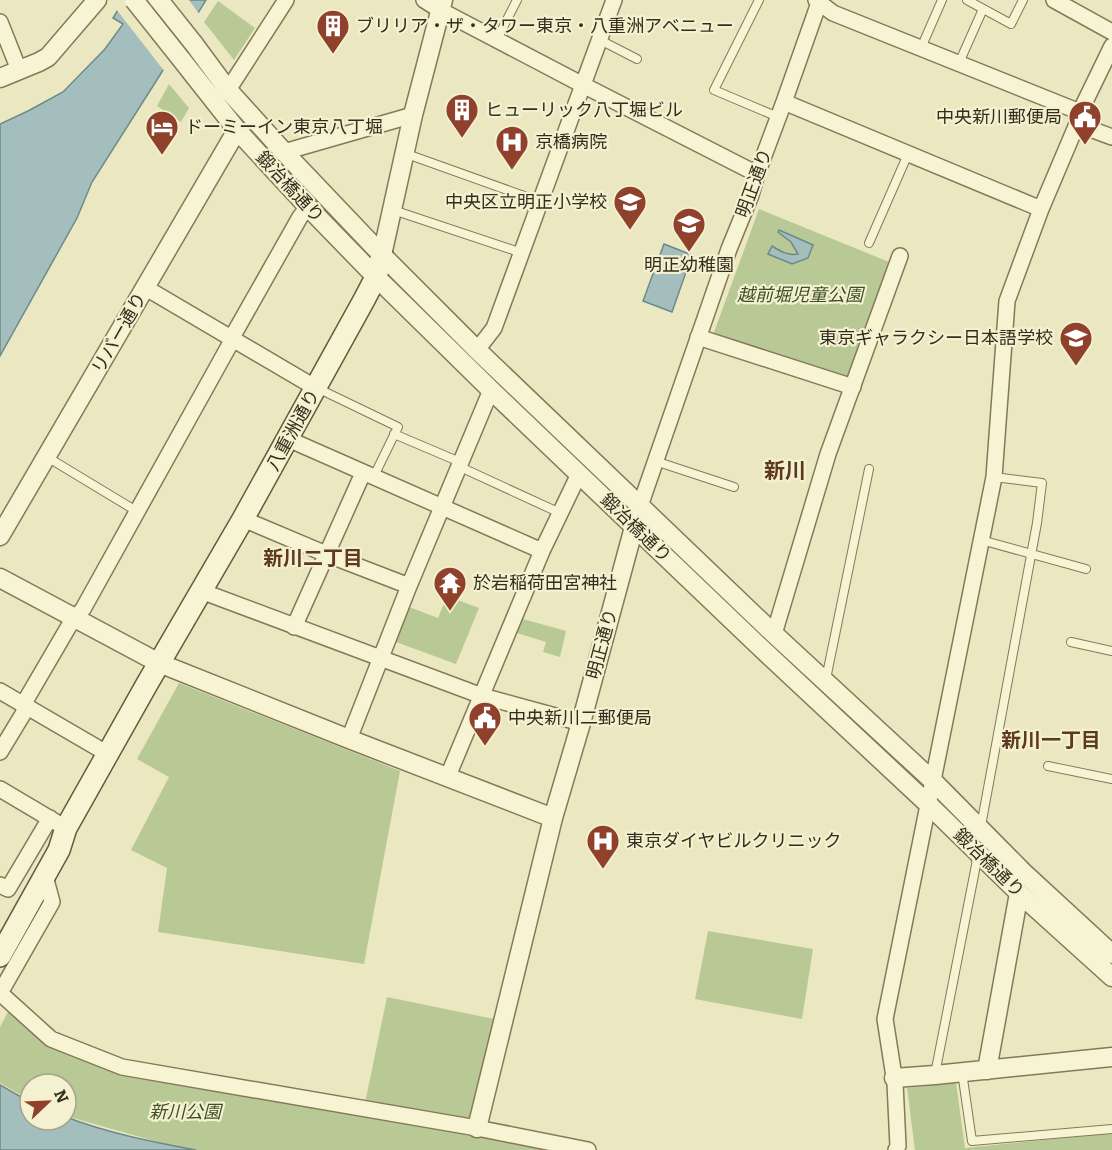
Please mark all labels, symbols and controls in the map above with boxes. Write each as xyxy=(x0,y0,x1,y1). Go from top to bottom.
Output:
building icon: ブリリア・ザ・タワー東京・八重洲アベニュー xyxy=(315,8,351,55)
place label: ブリリア・ザ・タワー東京・八重洲アベニュー xyxy=(356,15,734,37)
building icon: ヒューリック八丁堀ビル xyxy=(444,92,480,139)
place label: ヒューリック八丁堀ビル xyxy=(485,99,683,121)
public building icon: 中央新川郵便局 xyxy=(1067,99,1103,146)
place label: 中央新川郵便局 xyxy=(936,106,1062,128)
hotel icon: ドーミーイン東京八丁堀 xyxy=(144,109,180,156)
place label: ドーミーイン東京八丁堀 xyxy=(185,116,383,138)
hospital icon: 京橋病院 xyxy=(494,124,530,171)
place label: 京橋病院 xyxy=(535,131,607,153)
street label: 明正通り xyxy=(731,145,777,221)
street label: 鍛冶橋通り xyxy=(251,147,329,227)
school or university icon: 中央区立明正小学校 xyxy=(612,184,648,231)
place label: 中央区立明正小学校 xyxy=(445,191,607,213)
school or university icon: 明正幼稚園 xyxy=(671,206,707,253)
place label: 明正幼稚園 xyxy=(644,254,734,276)
park label: 越前堀児童公園 xyxy=(737,284,866,306)
street label: リバー通り xyxy=(87,289,151,377)
school or university icon: 東京ギャラクシー日本語学校 xyxy=(1058,320,1094,367)
place label: 東京ギャラクシー日本語学校 xyxy=(819,327,1053,349)
street label: 八重洲通り xyxy=(262,385,324,475)
district label: 新川 xyxy=(764,458,806,484)
street label: 鍛冶橋通り xyxy=(596,489,676,567)
district label: 新川二丁目 xyxy=(263,546,363,570)
temple icon: 於岩稲荷田宮神社 xyxy=(432,565,468,612)
place label: 於岩稲荷田宮神社 xyxy=(473,572,617,594)
street label: 明正通り xyxy=(582,606,622,682)
public building icon: 中央新川二郵便局 xyxy=(467,700,503,747)
place label: 中央新川二郵便局 xyxy=(508,707,652,729)
district label: 新川一丁目 xyxy=(1001,728,1101,752)
hospital icon: 東京ダイヤビルクリニック xyxy=(585,823,621,870)
street label: 鍛冶橋通り xyxy=(949,824,1029,902)
place label: 東京ダイヤビルクリニック xyxy=(626,830,841,852)
north arrow xyxy=(18,1072,78,1132)
text: N xyxy=(50,1087,73,1106)
park label: 新川公園 xyxy=(149,1101,224,1123)

